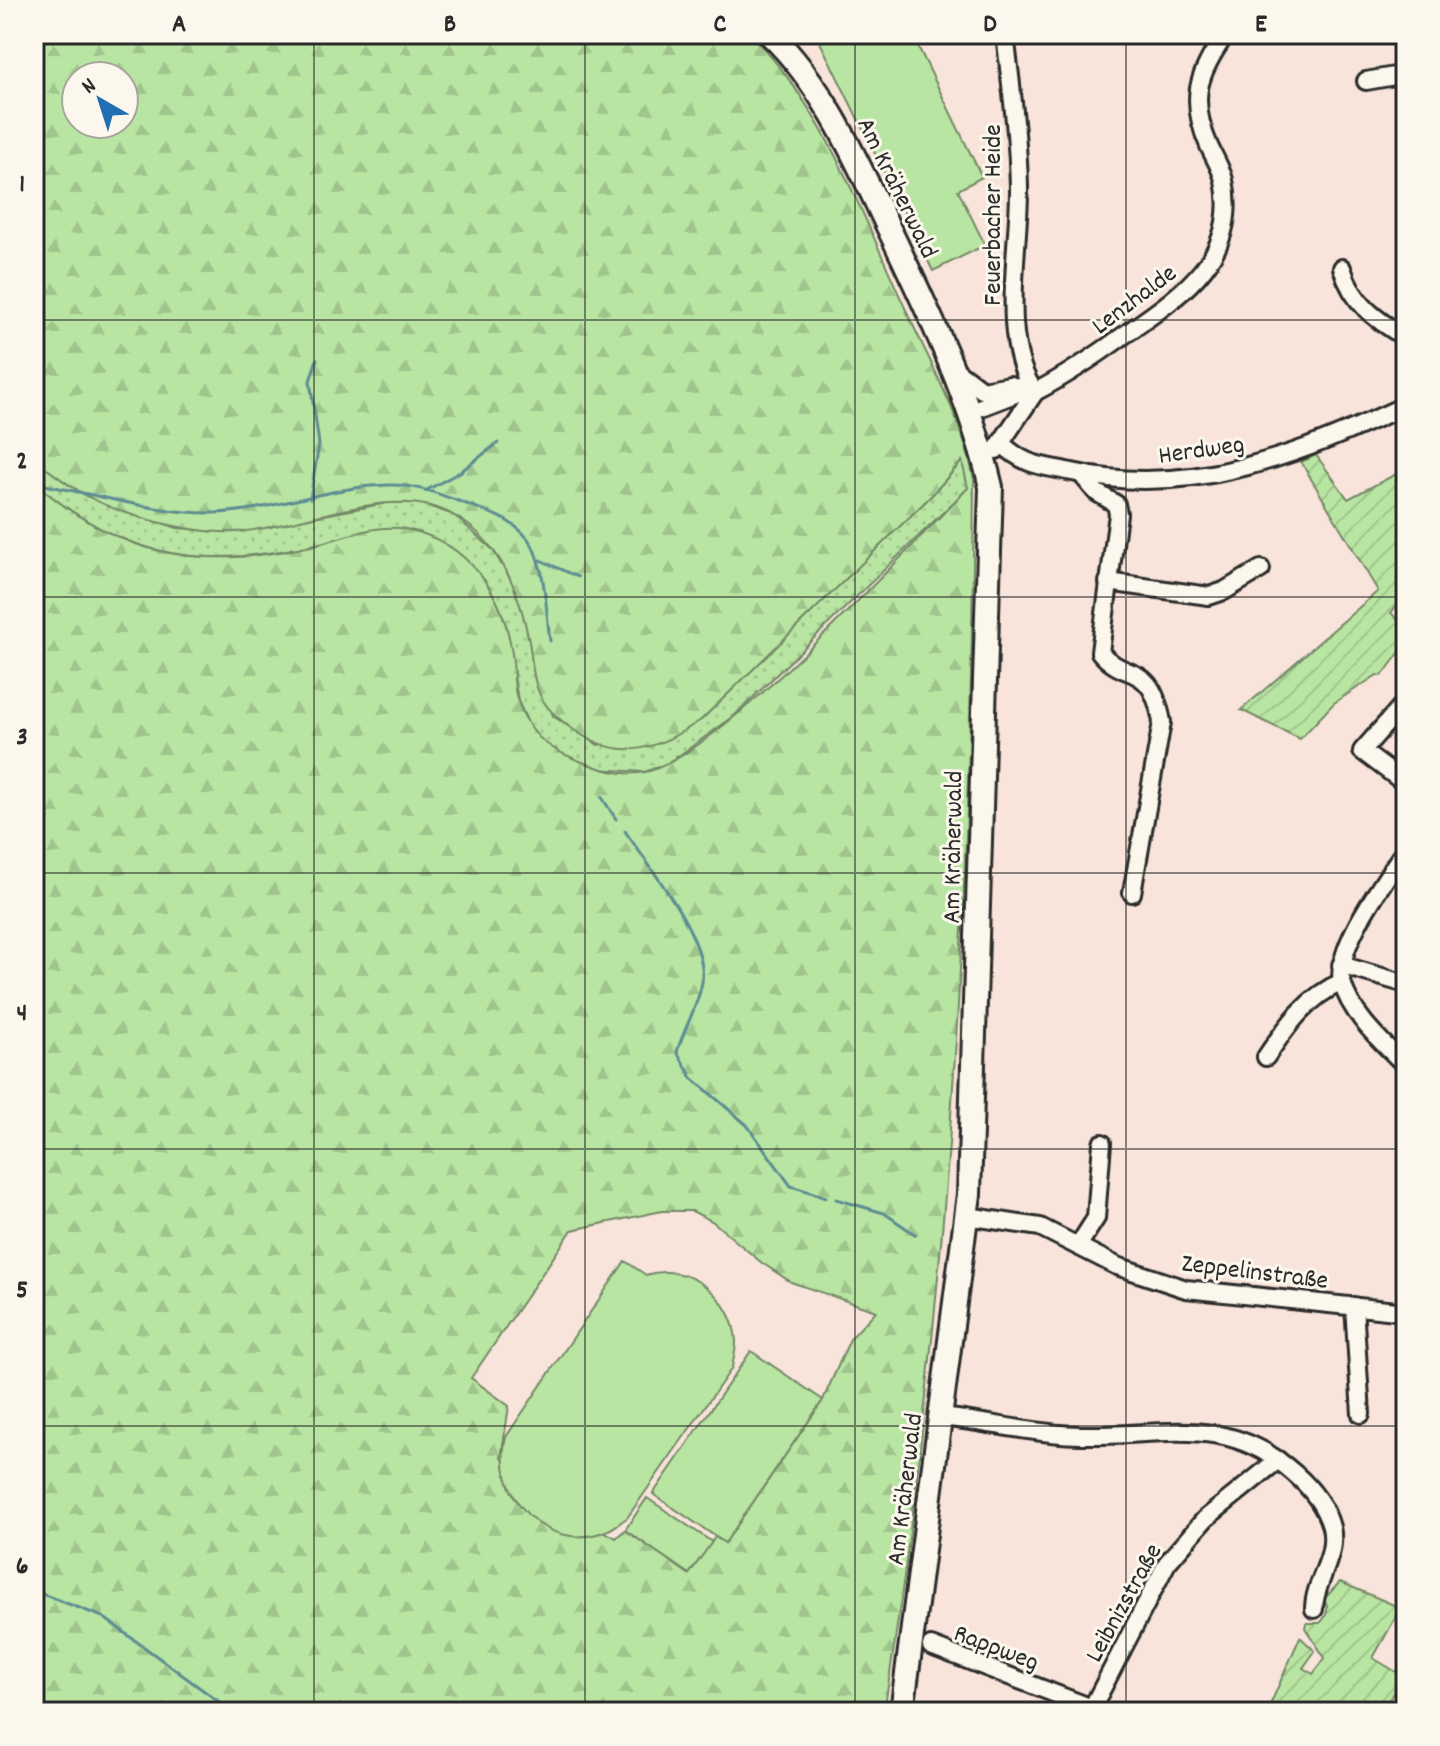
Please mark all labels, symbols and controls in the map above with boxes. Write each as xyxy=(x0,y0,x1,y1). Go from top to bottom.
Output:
text: A xyxy=(172,7,186,44)
text: B xyxy=(444,7,456,44)
text: C xyxy=(714,7,727,44)
text: D xyxy=(983,7,997,44)
text: E xyxy=(1255,7,1267,44)
north arrow xyxy=(60,60,140,140)
text: N xyxy=(76,72,104,103)
street label: Am Kräherwald xyxy=(846,112,946,265)
street label: Feuerbacher Heide xyxy=(976,124,1013,306)
text: 1 xyxy=(19,167,25,204)
street label: Lenzhalde xyxy=(1085,257,1185,345)
street label: Herdweg xyxy=(1156,427,1247,476)
text: 2 xyxy=(16,444,28,481)
text: 3 xyxy=(16,720,28,757)
street label: Am Kräherwald xyxy=(935,770,974,924)
text: 4 xyxy=(17,996,27,1033)
street label: Zeppelinstraße xyxy=(1179,1246,1330,1301)
text: 5 xyxy=(16,1273,28,1310)
street label: Am Kräherwald xyxy=(879,1411,934,1568)
street label: Leibnizstraße xyxy=(1077,1537,1173,1670)
text: 6 xyxy=(16,1549,28,1586)
street label: Rappweg xyxy=(948,1616,1044,1682)

